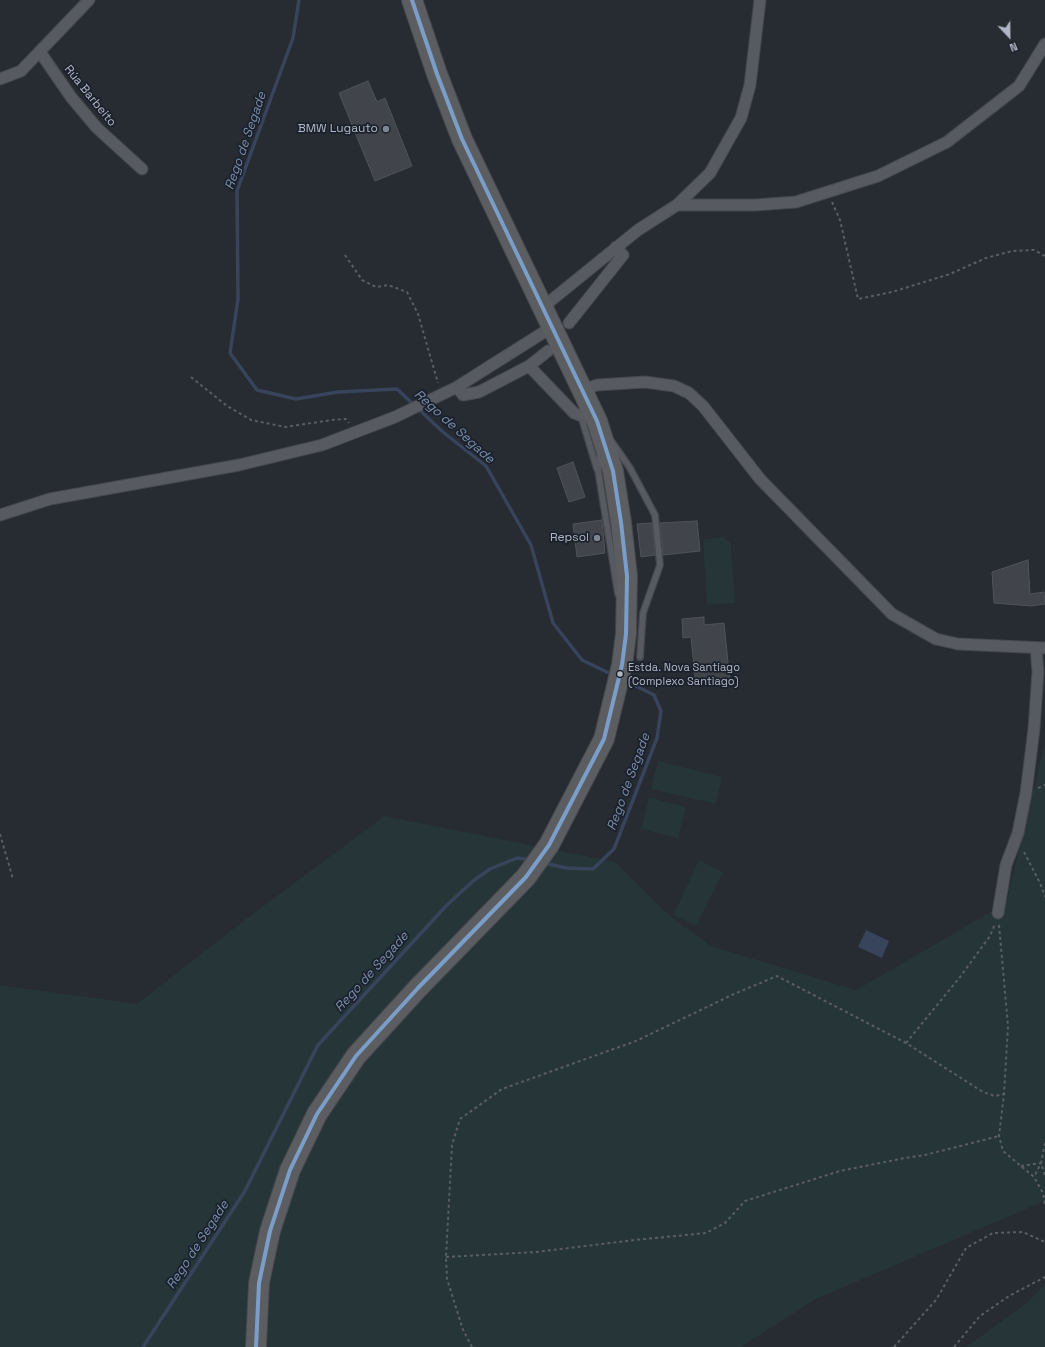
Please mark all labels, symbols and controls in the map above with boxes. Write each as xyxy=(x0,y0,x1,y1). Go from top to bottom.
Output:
north arrow xyxy=(989,16,1029,56)
text: N xyxy=(1007,39,1020,55)
street label: Rúa Barbeito xyxy=(61,62,119,130)
water label: Rego de Segade xyxy=(222,90,270,192)
place label: BMW Lugauto xyxy=(298,122,378,136)
marker: BMW Lugauto xyxy=(381,124,391,134)
water label: Rego de Segade xyxy=(411,387,497,467)
place label: Repsol xyxy=(550,531,589,545)
marker: Repsol xyxy=(592,533,602,543)
place label: Estda. Nova Santiago (Complexo Santiago) xyxy=(628,661,740,687)
marker: Estda. Nova Santiago (Complexo Santiago) xyxy=(615,669,625,679)
water label: Rego de Segade xyxy=(604,731,654,833)
water label: Rego de Segade xyxy=(332,929,412,1015)
water label: Rego de Segade xyxy=(164,1198,232,1292)

